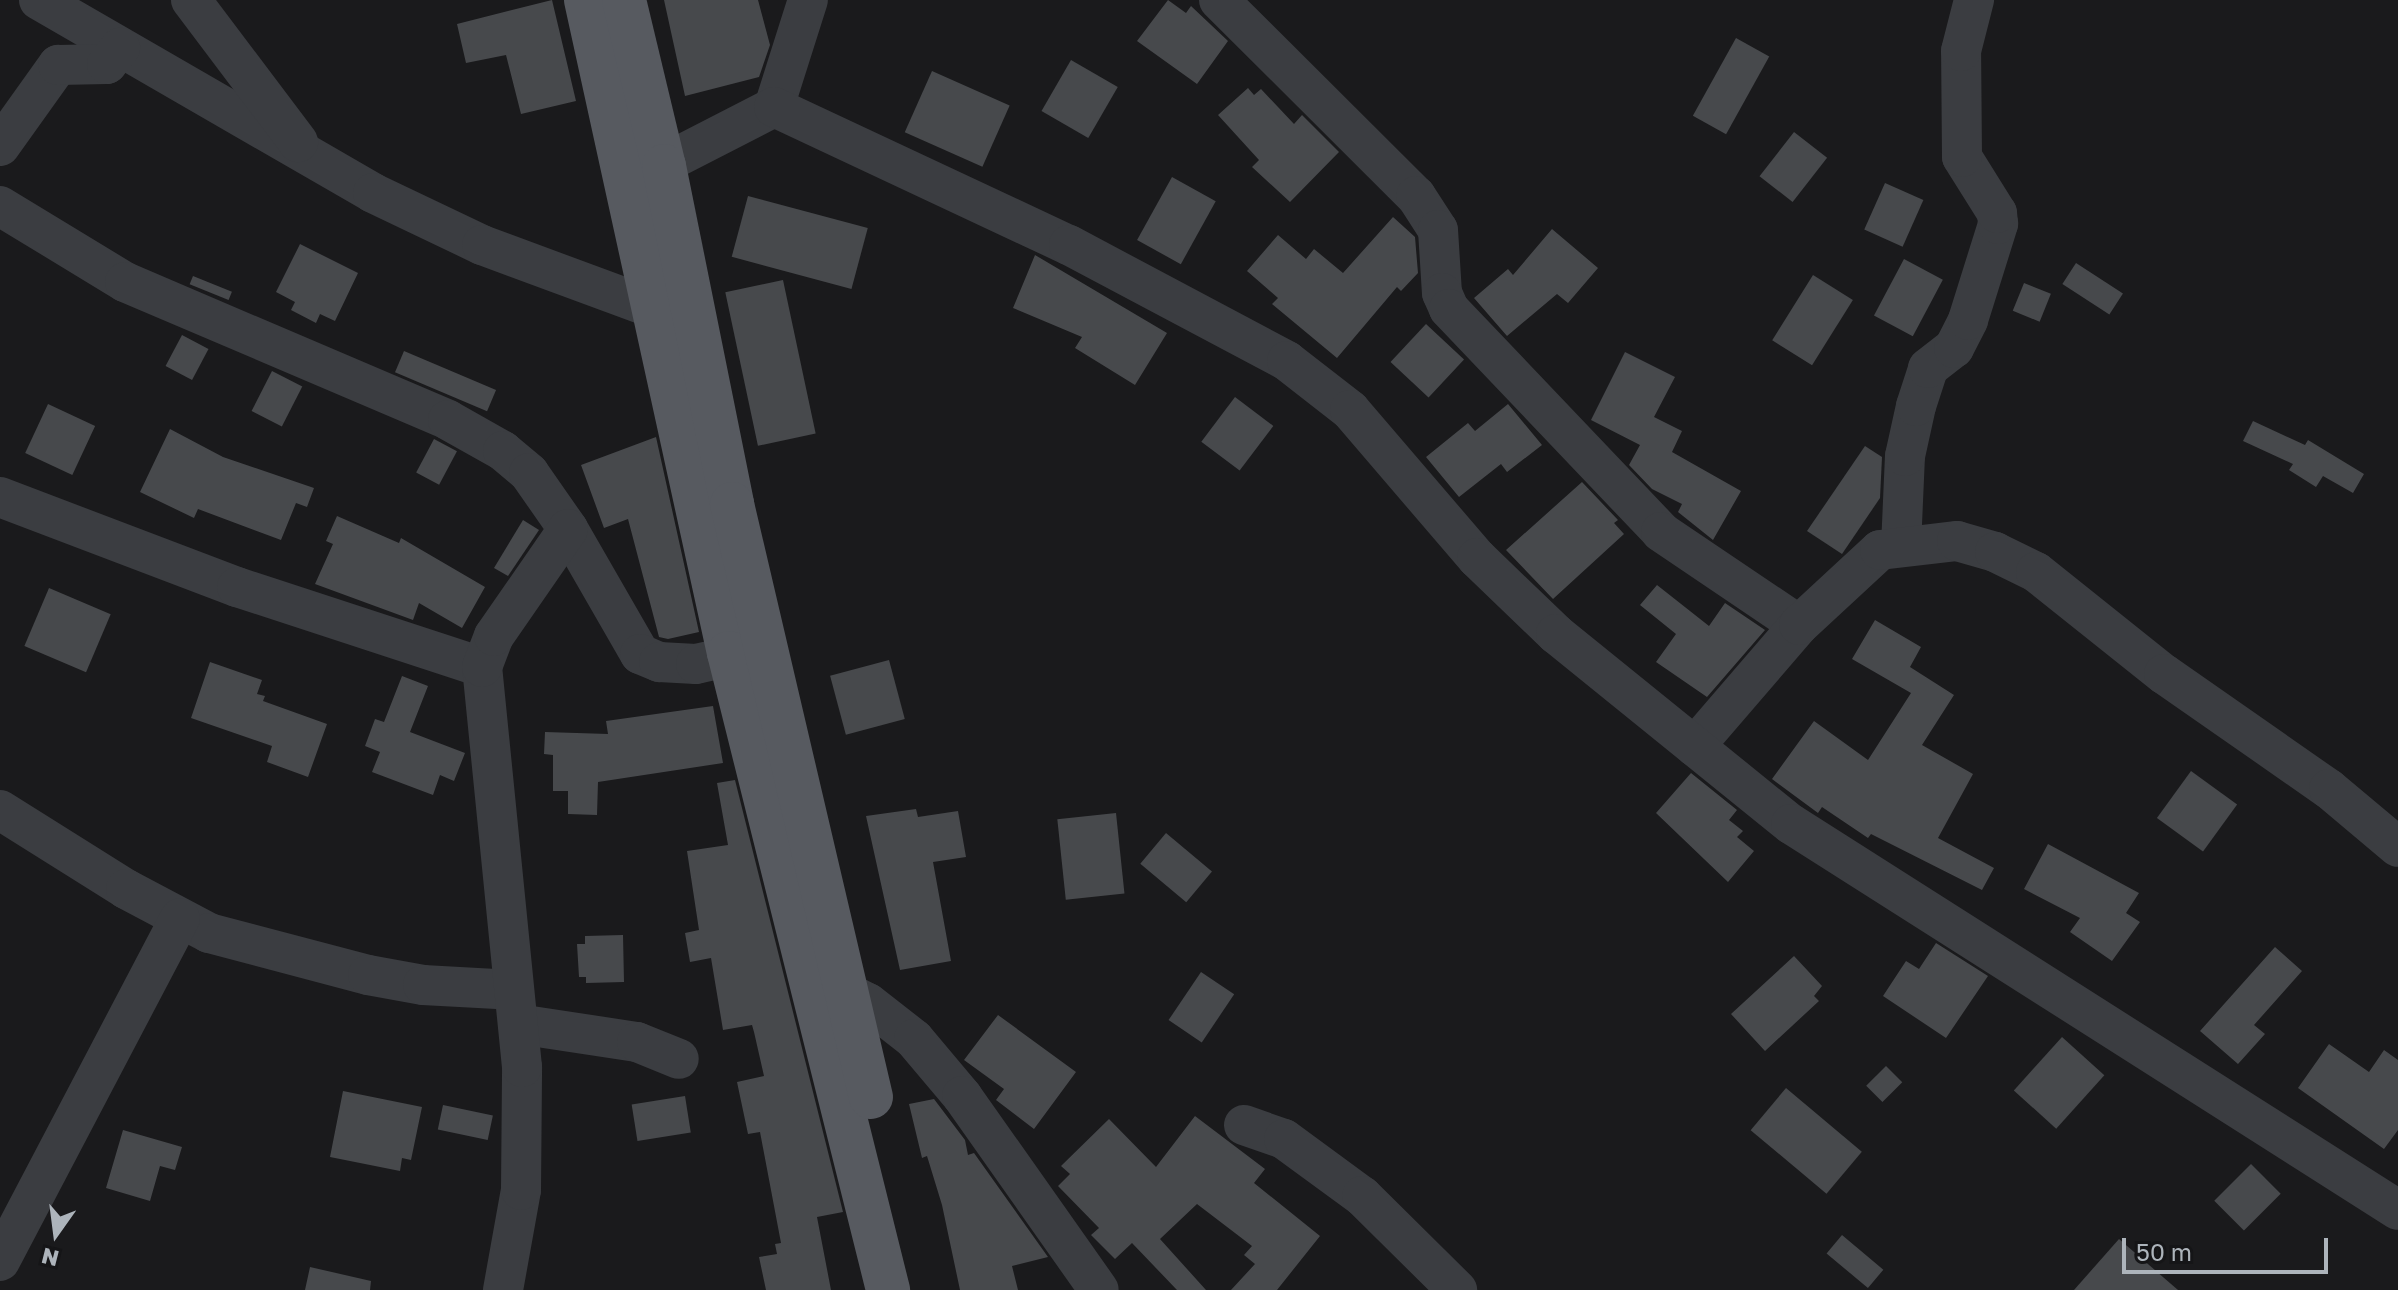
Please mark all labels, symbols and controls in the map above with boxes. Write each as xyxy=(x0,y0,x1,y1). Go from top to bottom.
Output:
north arrow xyxy=(16,1194,96,1274)
scale bar xyxy=(2126,1222,2332,1272)
text: 50 m xyxy=(2136,1237,2192,1266)
text: N xyxy=(39,1243,61,1273)

